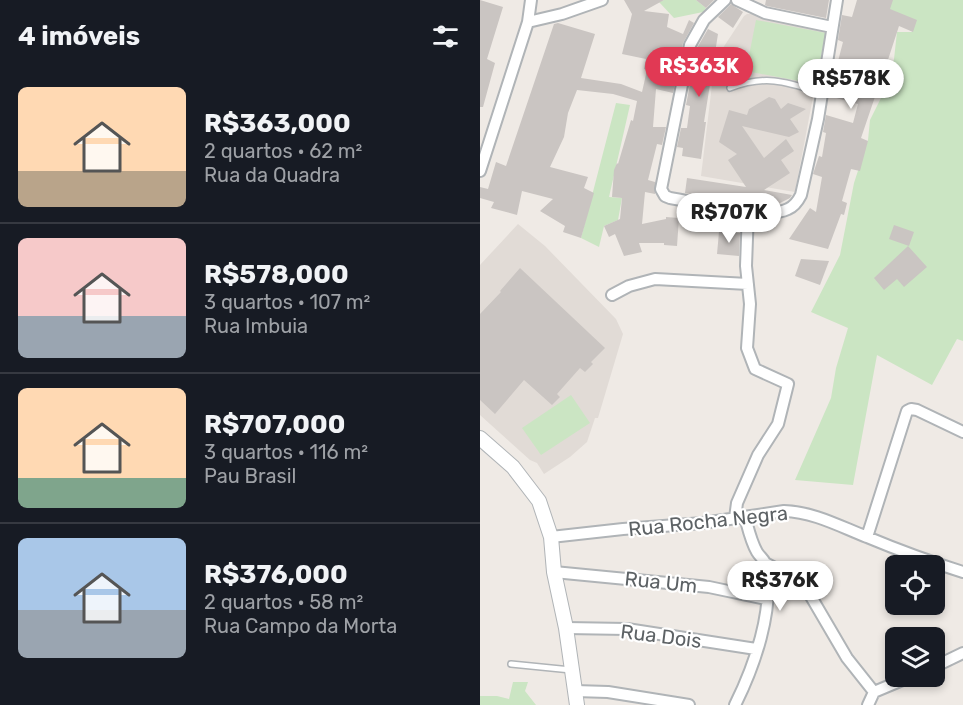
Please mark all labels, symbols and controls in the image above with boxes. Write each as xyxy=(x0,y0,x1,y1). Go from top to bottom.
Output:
icon: filters xyxy=(429,20,462,53)
text: 4 imóveis xyxy=(18,21,140,52)
pin: R$363K xyxy=(650,47,748,98)
text: R$363K xyxy=(659,54,739,78)
pin: R$578K xyxy=(802,59,900,110)
text: R$578K xyxy=(812,66,890,90)
text: R$363,000 xyxy=(204,108,351,139)
icon: home xyxy=(66,111,138,183)
text: 2 quartos · 62 m² xyxy=(204,139,362,163)
text: Rua da Quadra xyxy=(204,163,340,187)
pin: R$707K xyxy=(680,193,778,244)
text: R$707K xyxy=(691,200,767,224)
text: R$578,000 xyxy=(204,259,349,290)
icon: home xyxy=(66,262,138,334)
text: 3 quartos · 107 m² xyxy=(204,290,370,314)
text: Rua Imbuia xyxy=(204,314,308,338)
text: R$707,000 xyxy=(204,409,345,440)
icon: home xyxy=(66,412,138,484)
text: 3 quartos · 116 m² xyxy=(204,440,368,464)
text: Pau Brasil xyxy=(204,464,296,488)
street label: Rua Rocha Negra xyxy=(627,501,789,541)
map controls xyxy=(885,555,945,687)
button: locate xyxy=(885,555,945,615)
text: R$376,000 xyxy=(204,559,348,590)
pin: R$376K xyxy=(731,561,829,612)
icon: home xyxy=(66,562,138,634)
street label: Rua Um xyxy=(623,566,699,598)
text: R$376K xyxy=(741,568,819,592)
text: 2 quartos · 58 m² xyxy=(204,590,363,614)
text: Rua Campo da Morta xyxy=(204,614,397,638)
street label: Rua Dois xyxy=(619,619,703,653)
button: layers xyxy=(885,627,945,687)

